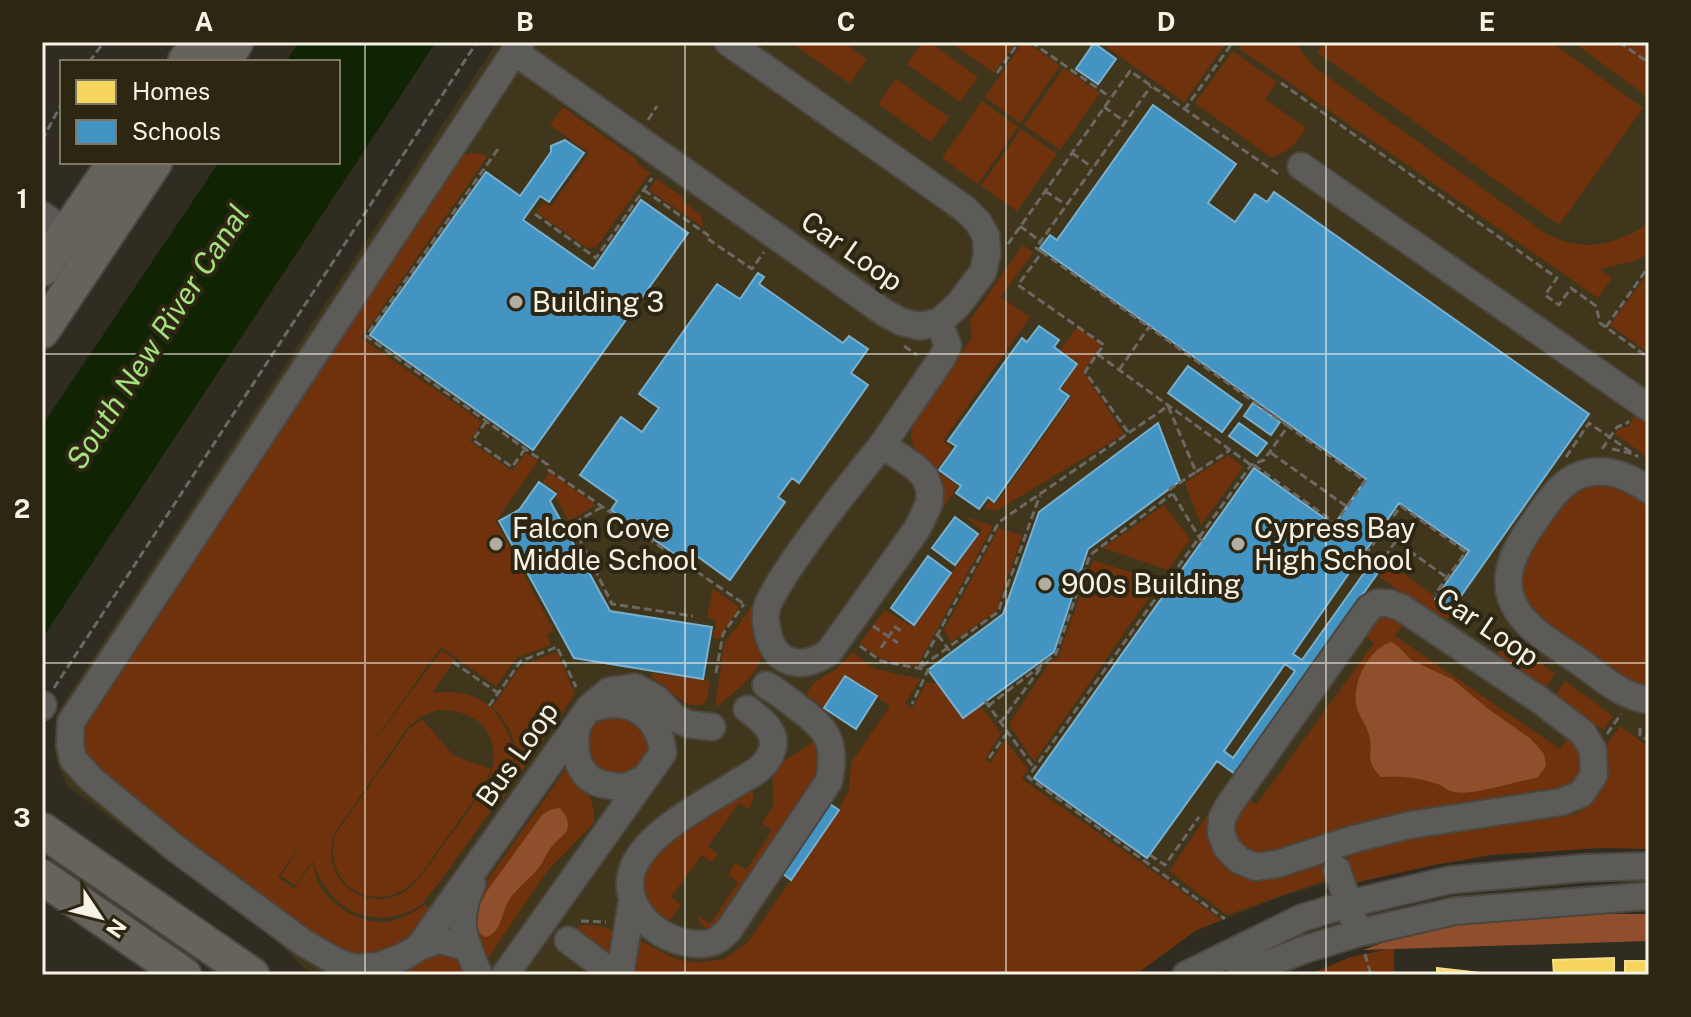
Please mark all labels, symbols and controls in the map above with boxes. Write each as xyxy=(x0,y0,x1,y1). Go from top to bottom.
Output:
text: A xyxy=(195,6,214,37)
text: B xyxy=(516,6,534,37)
text: C xyxy=(837,6,855,37)
text: D xyxy=(1157,6,1175,37)
text: E xyxy=(1479,6,1495,37)
legend xyxy=(60,60,340,164)
text: Homes xyxy=(132,77,210,105)
text: Schools xyxy=(132,117,221,145)
text: 1 xyxy=(16,183,28,214)
water label: South New River Canal xyxy=(58,197,256,476)
street label: Car Loop xyxy=(795,204,909,297)
place label: Building 3 xyxy=(532,285,664,318)
marker: Building 3 xyxy=(507,293,525,311)
text: 2 xyxy=(14,493,30,524)
place label: Falcon Cove Middle School xyxy=(512,511,698,576)
place label: Cypress Bay High School xyxy=(1254,511,1415,576)
marker: Falcon Cove Middle School xyxy=(487,535,505,553)
marker: Cypress Bay High School xyxy=(1229,535,1247,553)
place label: 900s Building xyxy=(1061,567,1241,600)
marker: 900s Building xyxy=(1036,575,1054,593)
street label: Car Loop xyxy=(1431,580,1546,673)
street label: Bus Loop xyxy=(469,695,564,812)
text: 3 xyxy=(13,802,31,833)
north arrow xyxy=(60,877,140,957)
text: N xyxy=(101,914,132,943)

